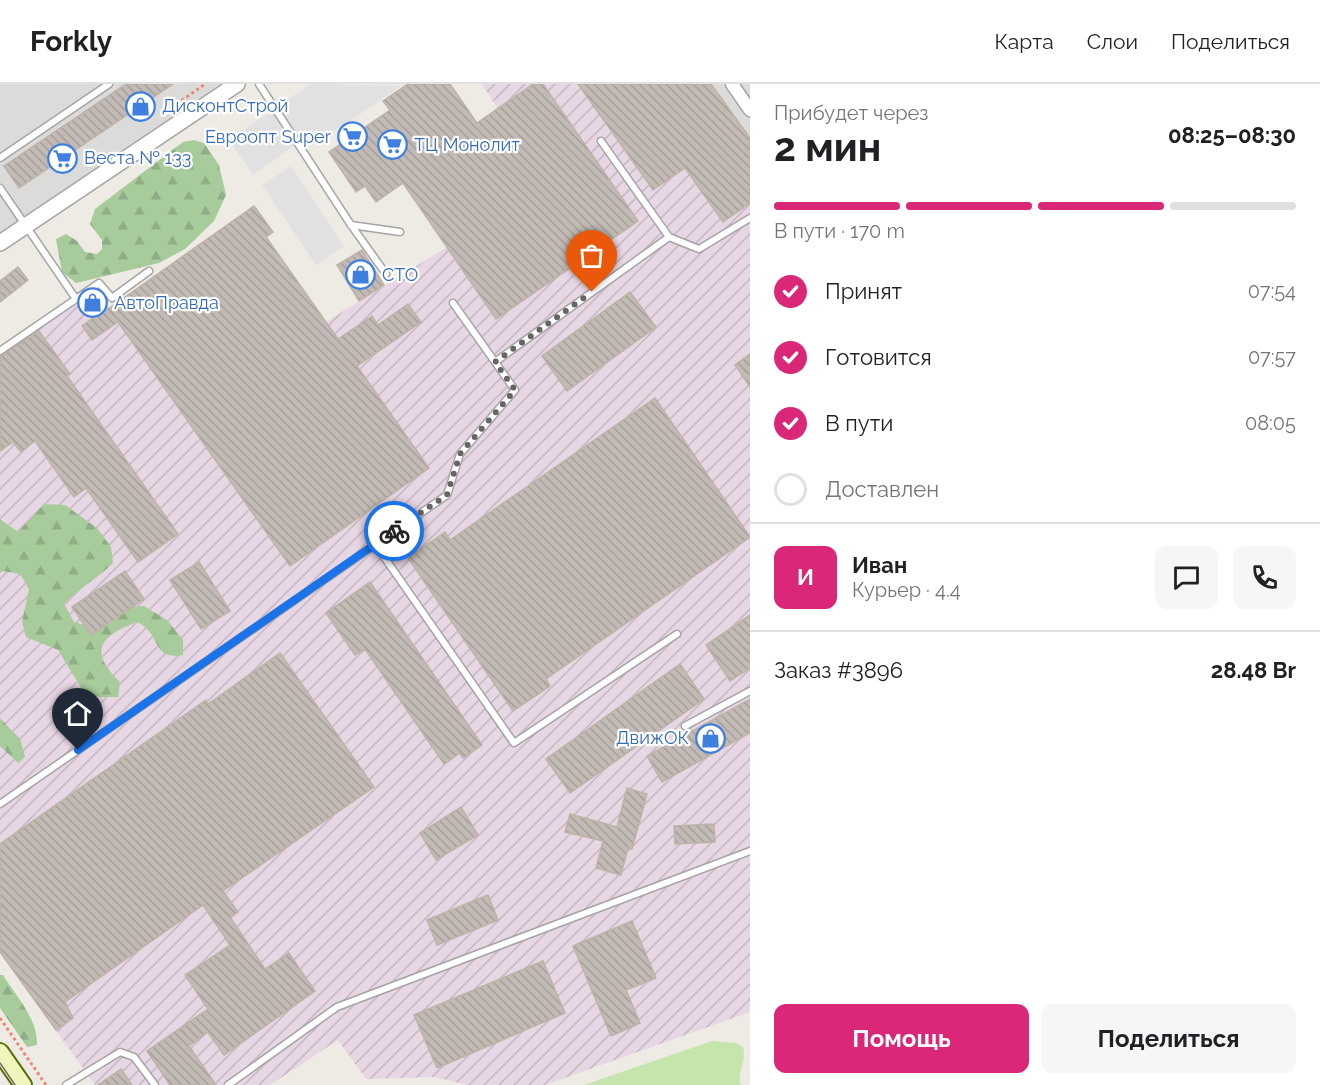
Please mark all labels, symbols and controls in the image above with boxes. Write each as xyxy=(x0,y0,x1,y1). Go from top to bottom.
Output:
text: Forkly xyxy=(30,25,112,58)
text: Карта xyxy=(995,29,1054,54)
text: Слои xyxy=(1087,29,1138,54)
text: Поделиться xyxy=(1171,29,1290,54)
shop icon: ДисконтСтрой xyxy=(125,90,157,122)
place label: ДисконтСтрой xyxy=(162,95,288,116)
text: Прибудет через xyxy=(774,101,928,125)
supermarket icon: Евроопт Super xyxy=(336,121,368,153)
text: 08:25–08:30 xyxy=(1168,122,1296,148)
text: 2 мин xyxy=(774,124,881,170)
place label: Евроопт Super xyxy=(205,126,332,147)
supermarket icon: ТЦ Монолит xyxy=(377,129,409,161)
place label: ТЦ Монолит xyxy=(414,134,520,155)
supermarket icon: Веста № 133 xyxy=(47,142,79,174)
place label: Веста № 133 xyxy=(84,147,191,168)
text: В пути · 170 m xyxy=(774,219,905,243)
pin xyxy=(566,230,617,292)
icon: bag xyxy=(575,239,608,272)
shop icon: СТО xyxy=(345,259,377,291)
place label: СТО xyxy=(382,264,418,285)
icon: check xyxy=(774,275,807,308)
text: Принят xyxy=(825,278,902,304)
text: 07:54 xyxy=(1248,279,1296,303)
shop icon: АвтоПравда xyxy=(77,287,109,319)
place label: АвтоПравда xyxy=(114,292,219,313)
icon: check xyxy=(774,341,807,374)
text: Готовится xyxy=(825,344,932,370)
text: 07:57 xyxy=(1248,345,1296,369)
icon: check xyxy=(774,407,807,440)
text: В пути xyxy=(825,410,893,436)
text: 08:05 xyxy=(1245,411,1296,435)
text: Доставлен xyxy=(825,476,939,502)
courier xyxy=(364,501,424,561)
icon: bike xyxy=(378,515,411,548)
button: chat xyxy=(1155,546,1218,609)
button: phone xyxy=(1233,546,1296,609)
text: Иван xyxy=(852,552,907,578)
text: И xyxy=(797,564,814,590)
text: Курьер · 4.4 xyxy=(852,578,961,602)
text: Заказ #3896 xyxy=(774,657,903,683)
text: 28.48 Br xyxy=(1211,657,1296,683)
pin xyxy=(52,688,103,750)
icon: home xyxy=(61,697,94,730)
shop icon: ДвижОК xyxy=(694,722,726,754)
place label: ДвижОК xyxy=(616,727,689,748)
button: Помощь xyxy=(774,1004,1029,1073)
button: Поделиться xyxy=(1041,1004,1296,1073)

